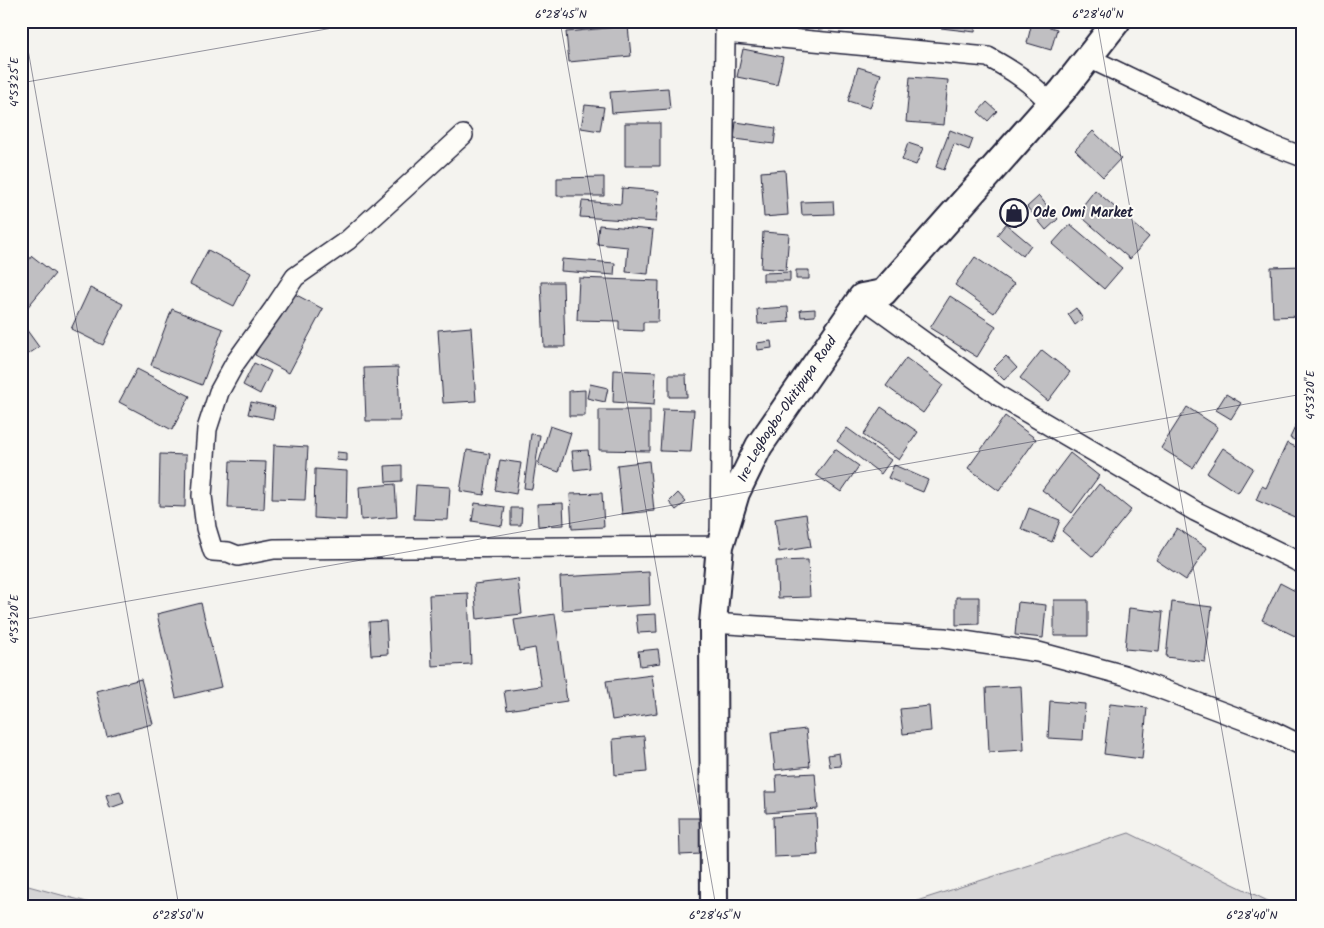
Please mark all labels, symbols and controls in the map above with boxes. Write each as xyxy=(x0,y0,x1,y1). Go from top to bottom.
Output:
text: 6°28'45"N xyxy=(535,5,587,24)
text: 6°28'40"N xyxy=(1072,5,1124,24)
text: 4°53'25"E xyxy=(5,56,24,107)
shop icon: Ode Omi Market xyxy=(999,198,1029,228)
place label: Ode Omi Market xyxy=(1033,202,1134,224)
street label: Ire-Legbogbo-Okitipupa Road xyxy=(732,331,843,486)
text: 4°53'20"E xyxy=(1301,369,1320,420)
text: 4°53'20"E xyxy=(5,593,24,644)
text: 6°28'50"N xyxy=(152,906,204,925)
text: 6°28'45"N xyxy=(689,906,741,925)
text: 6°28'40"N xyxy=(1226,906,1278,925)

